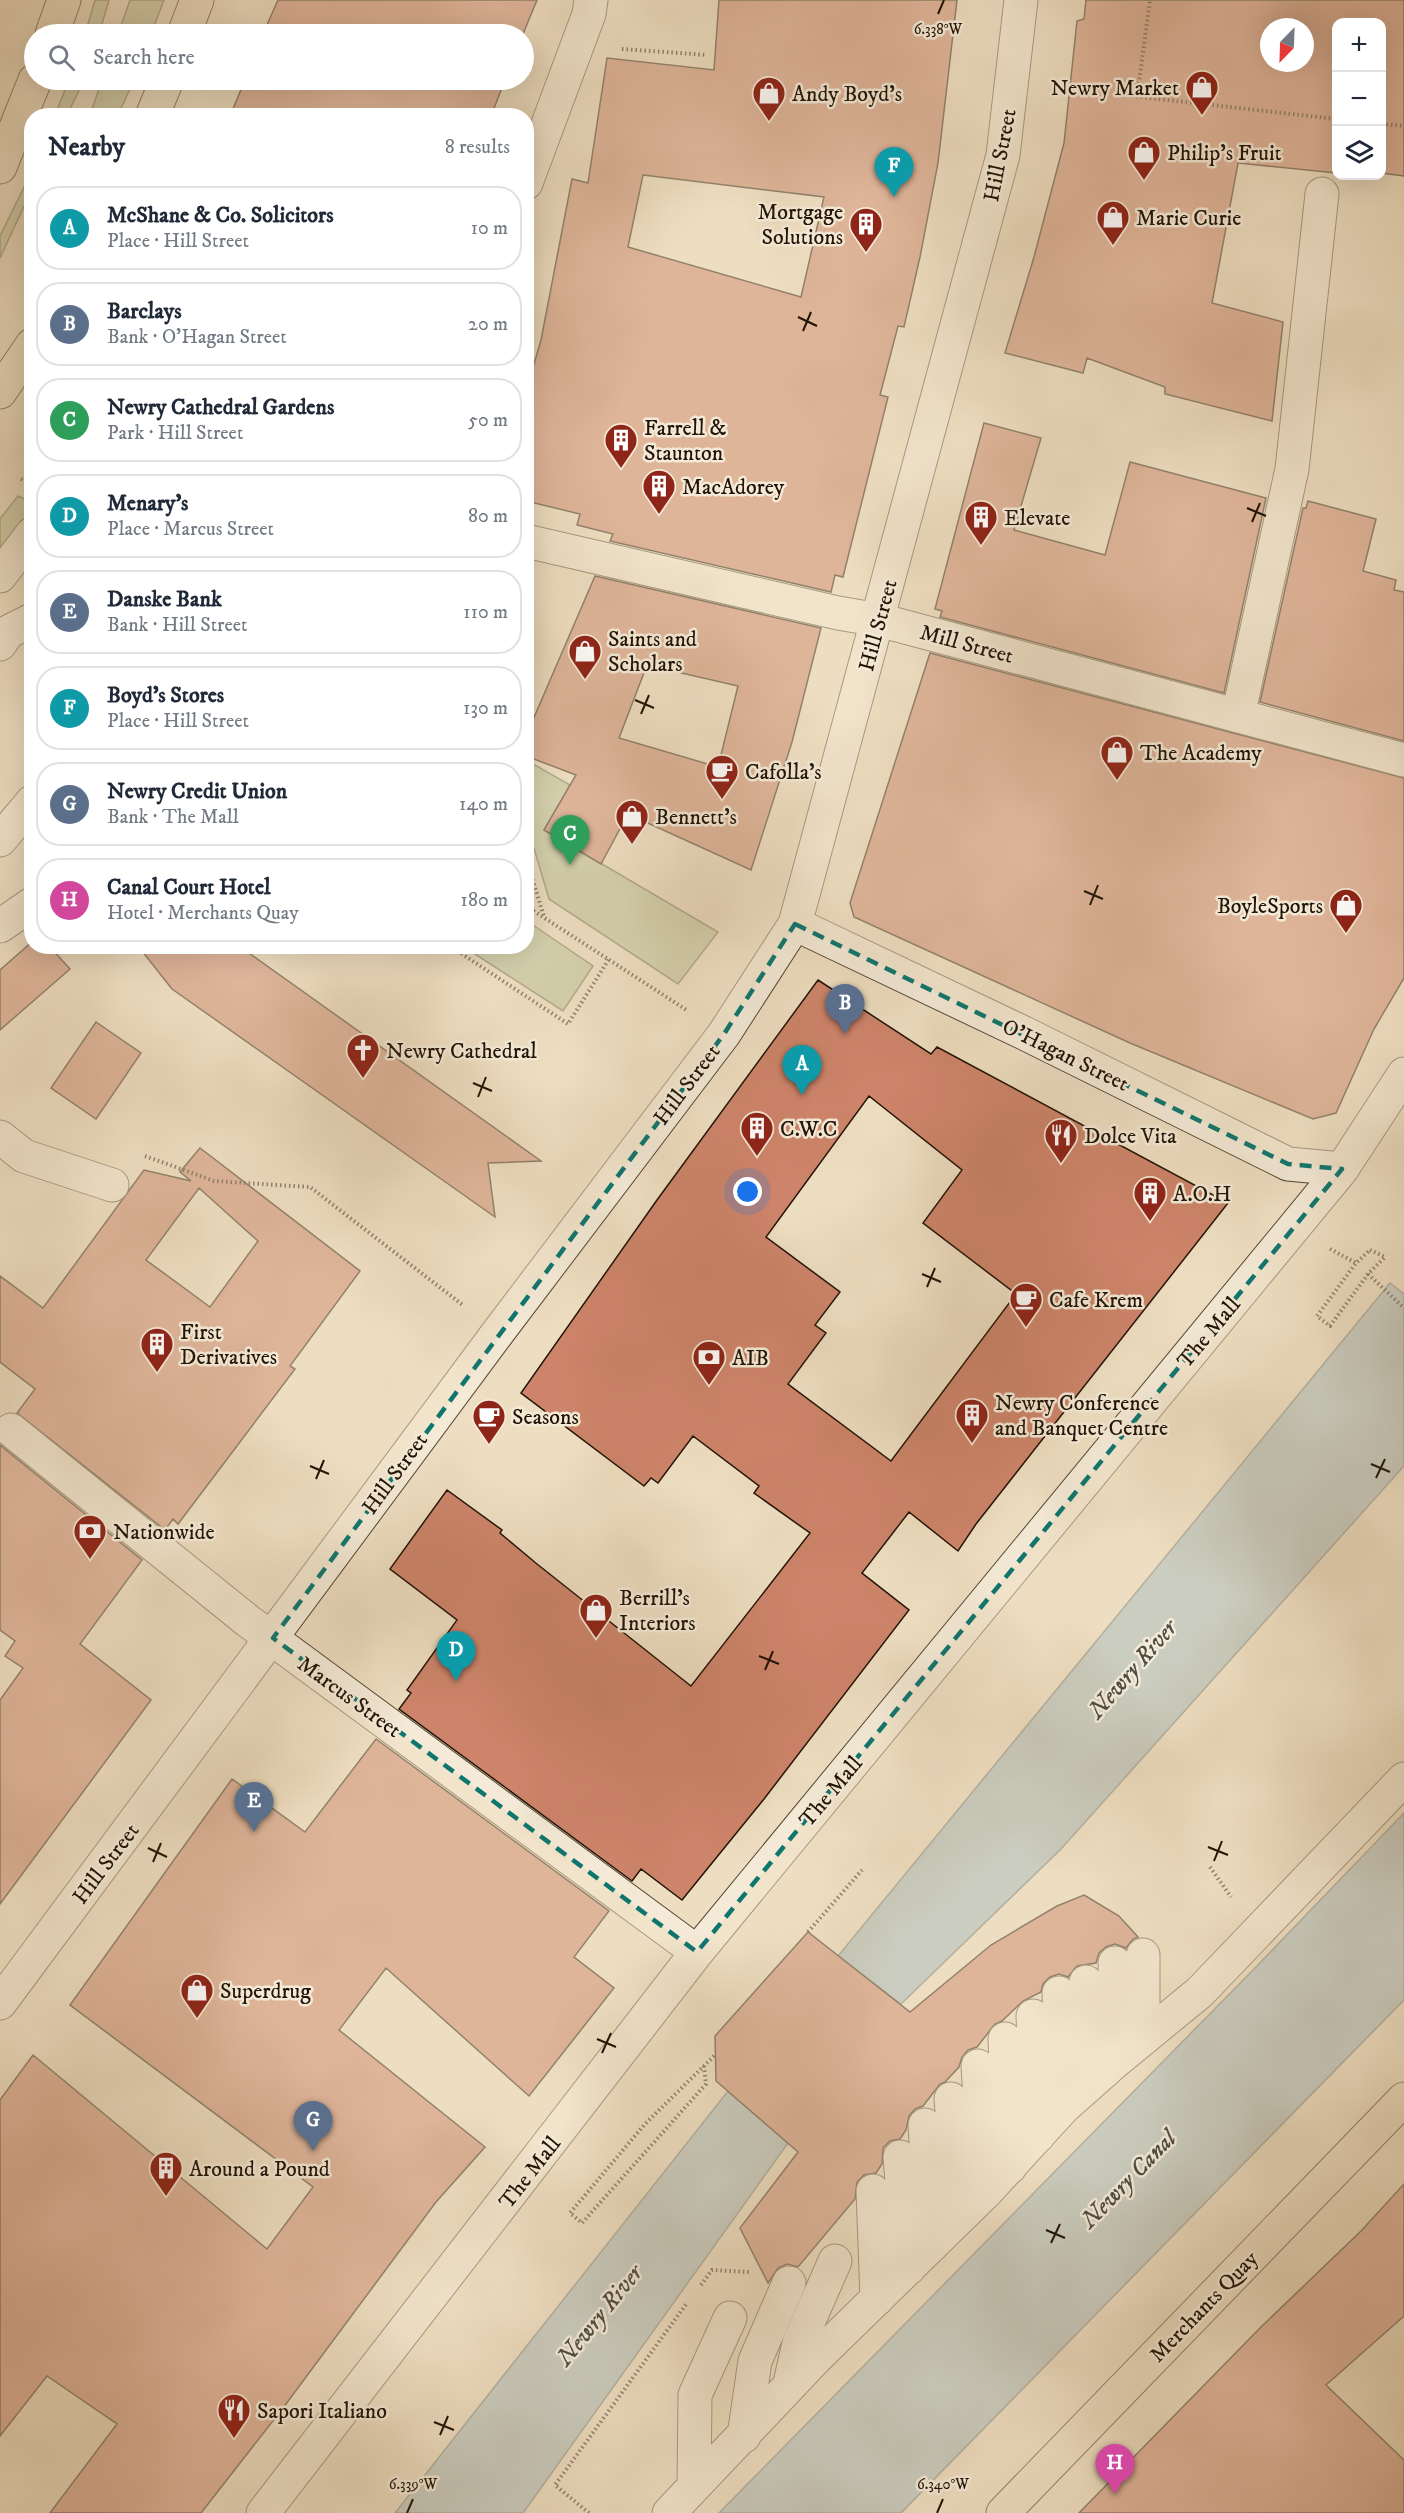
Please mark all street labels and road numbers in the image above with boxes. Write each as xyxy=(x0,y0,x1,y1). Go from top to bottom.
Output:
street label: Hill Street xyxy=(978,107,1023,204)
street label: Hill Street xyxy=(853,576,904,674)
street label: Mill Street xyxy=(917,619,1016,670)
street label: O'Hagan Street xyxy=(998,1013,1133,1098)
street label: Hill Street xyxy=(648,1039,726,1131)
street label: The Mall xyxy=(1172,1292,1247,1374)
street label: Hill Street xyxy=(357,1428,434,1520)
street label: Marcus Street xyxy=(292,1651,406,1744)
street label: The Mall xyxy=(794,1751,869,1833)
street label: Hill Street xyxy=(67,1818,145,1910)
street label: The Mall xyxy=(493,2131,567,2215)
street label: Merchants Quay xyxy=(1144,2245,1264,2368)

